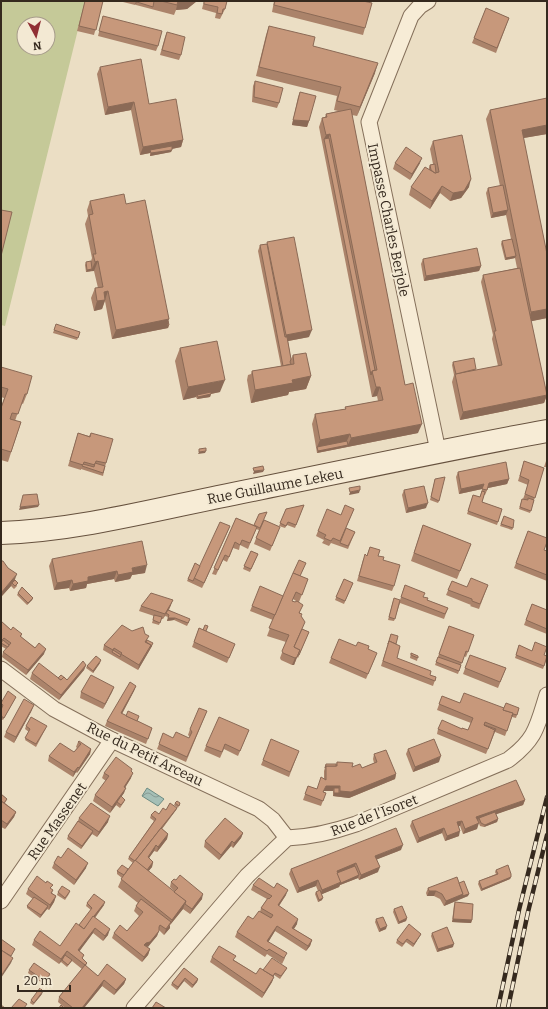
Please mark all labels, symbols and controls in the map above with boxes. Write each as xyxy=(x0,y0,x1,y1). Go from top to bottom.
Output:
north arrow xyxy=(16,16,56,56)
text: N xyxy=(32,38,42,52)
street label: Impasse Charles Berjole xyxy=(364,142,413,298)
street label: Rue Guillaume Lekeu xyxy=(206,465,345,508)
street label: Rue du Petit Arceau xyxy=(84,719,206,790)
street label: Rue Massenet xyxy=(24,779,90,863)
street label: Rue de l'Isoret xyxy=(328,791,420,840)
scale bar xyxy=(18,967,70,993)
text: 20 m xyxy=(24,974,53,988)

